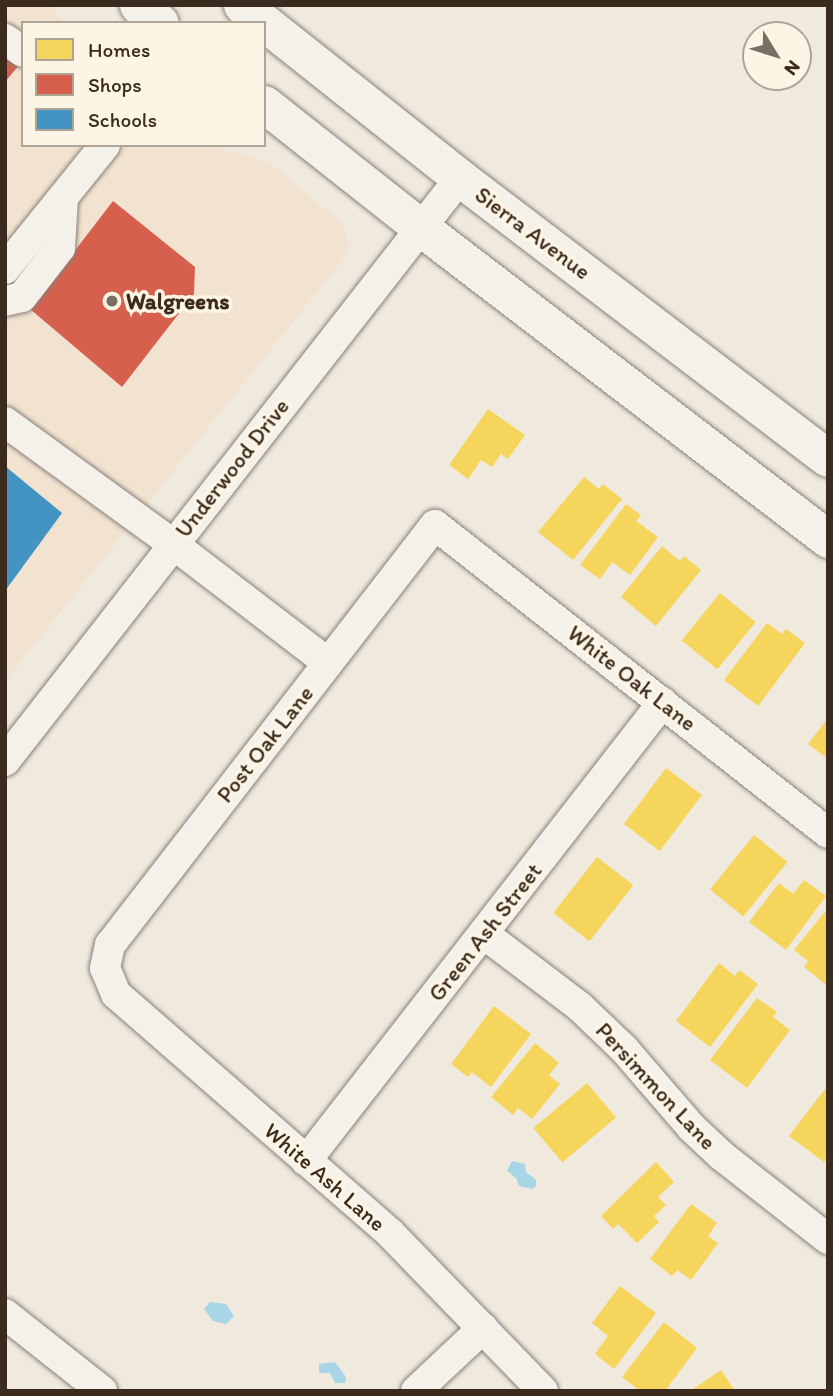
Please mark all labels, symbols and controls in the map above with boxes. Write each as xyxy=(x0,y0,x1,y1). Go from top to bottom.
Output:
legend xyxy=(21,21,266,147)
north arrow xyxy=(742,21,812,91)
text: Homes xyxy=(88,37,150,62)
text: N xyxy=(779,56,805,80)
text: Shops xyxy=(88,72,142,97)
text: Schools xyxy=(88,107,157,132)
street label: Sierra Avenue xyxy=(470,181,596,285)
place label: Walgreens xyxy=(126,287,229,315)
marker: Walgreens xyxy=(104,293,120,309)
street label: Underwood Drive xyxy=(169,393,295,543)
street label: White Oak Lane xyxy=(562,619,702,737)
street label: Post Oak Lane xyxy=(211,680,319,808)
street label: Green Ash Street xyxy=(423,858,547,1006)
street label: Persimmon Lane xyxy=(590,1017,722,1155)
street label: White Ash Lane xyxy=(259,1117,391,1237)

